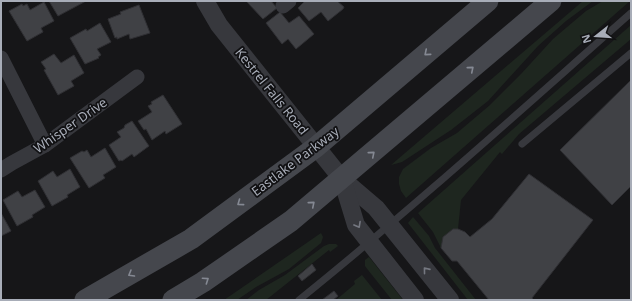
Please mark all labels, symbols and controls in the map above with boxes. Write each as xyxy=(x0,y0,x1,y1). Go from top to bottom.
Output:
north arrow xyxy=(576,16,616,56)
text: N xyxy=(577,33,594,46)
street label: Kestrel Falls Road xyxy=(231,44,313,138)
one-way arrow xyxy=(424,49,431,56)
one-way arrow xyxy=(466,67,473,74)
street label: Whisper Drive xyxy=(30,93,110,157)
street label: Eastlake Parkway xyxy=(248,122,343,200)
one-way arrow xyxy=(367,151,375,158)
one-way arrow xyxy=(237,198,244,205)
one-way arrow xyxy=(307,202,314,209)
one-way arrow xyxy=(353,221,361,228)
one-way arrow xyxy=(423,267,430,274)
one-way arrow xyxy=(128,269,135,276)
one-way arrow xyxy=(202,277,209,285)

